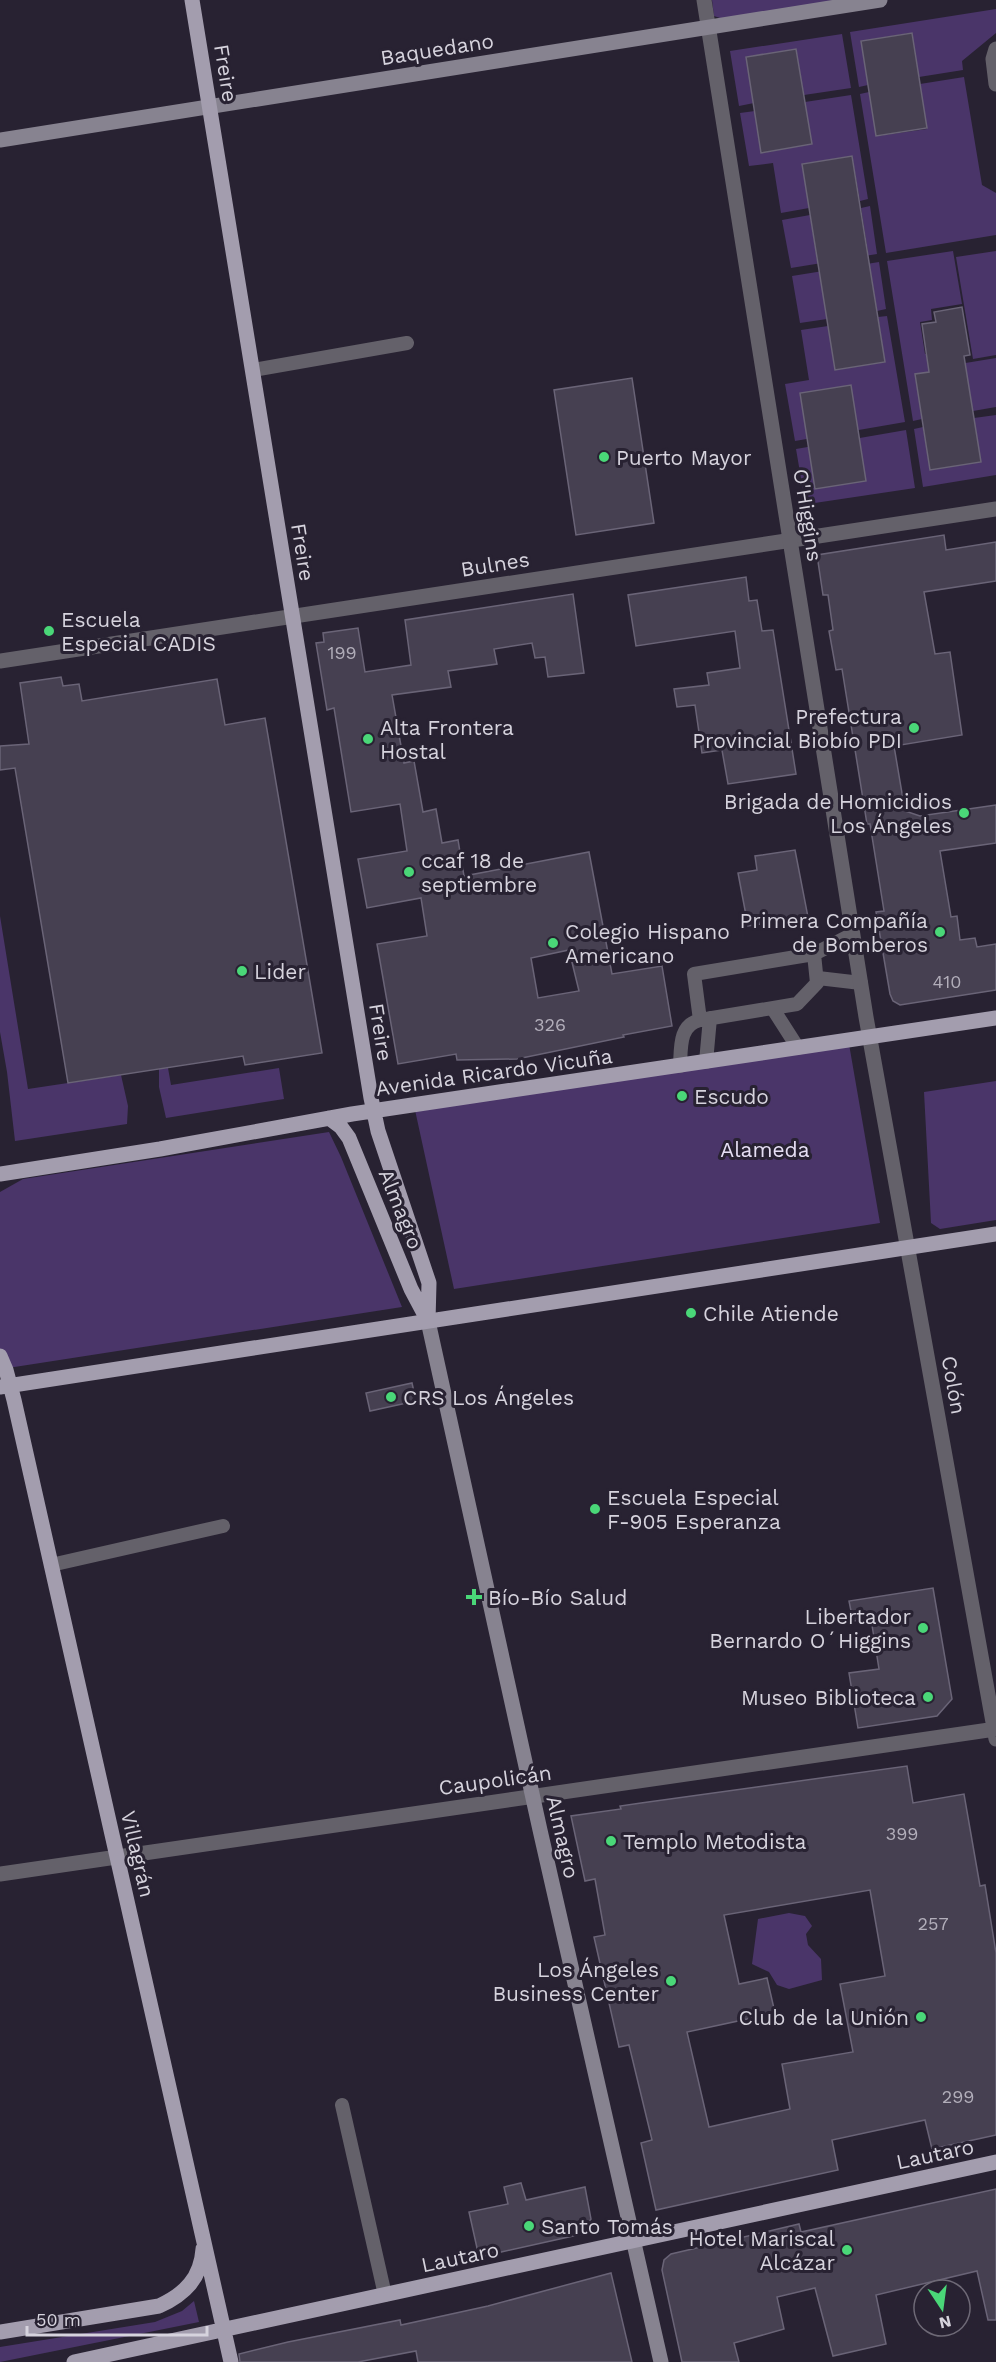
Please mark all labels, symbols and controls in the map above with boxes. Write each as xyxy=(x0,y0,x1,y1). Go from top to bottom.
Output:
street label: Baquedano xyxy=(378,28,496,70)
street label: Freire xyxy=(209,42,243,104)
place label: Puerto Mayor xyxy=(616,445,752,470)
marker: Puerto Mayor xyxy=(597,450,611,464)
street label: O'Higgins xyxy=(788,467,828,563)
street label: Freire xyxy=(286,521,320,583)
street label: Bulnes xyxy=(459,546,531,582)
place label: Escuela Especial CADIS xyxy=(61,607,216,656)
marker: Escuela Especial CADIS xyxy=(42,624,56,638)
house number: 199 xyxy=(327,642,357,663)
place label: Prefectura Provincial Biobío PDI xyxy=(692,704,902,753)
place label: Alta Frontera Hostal xyxy=(380,715,514,764)
marker: Prefectura Provincial Biobío PDI xyxy=(907,721,921,735)
marker: Alta Frontera Hostal xyxy=(361,732,375,746)
place label: Brigada de Homicidios Los Ángeles xyxy=(724,789,952,838)
marker: Brigada de Homicidios Los Ángeles xyxy=(957,806,971,820)
place label: ccaf 18 de septiembre xyxy=(421,848,537,897)
marker: ccaf 18 de septiembre xyxy=(402,865,416,879)
place label: Primera Compañía de Bomberos xyxy=(740,908,928,957)
place label: Colegio Hispano Americano xyxy=(565,919,730,968)
marker: Primera Compañía de Bomberos xyxy=(933,925,947,939)
marker: Colegio Hispano Americano xyxy=(546,936,560,950)
place label: Lider xyxy=(254,959,306,984)
marker: Lider xyxy=(235,964,249,978)
house number: 410 xyxy=(933,971,961,992)
street label: Freire xyxy=(364,1001,398,1063)
house number: 326 xyxy=(534,1014,566,1035)
street label: Avenida Ricardo Vicuña xyxy=(374,1043,614,1101)
place label: Escudo xyxy=(694,1084,769,1109)
marker: Escudo xyxy=(675,1089,689,1103)
park label: Alameda xyxy=(720,1137,810,1162)
street label: Almagro xyxy=(374,1165,428,1253)
place label: Chile Atiende xyxy=(703,1301,839,1326)
marker: Chile Atiende xyxy=(684,1306,698,1320)
street label: Colón xyxy=(937,1354,971,1416)
place label: CRS Los Ángeles xyxy=(403,1385,574,1410)
marker: CRS Los Ángeles xyxy=(384,1390,398,1404)
place label: Escuela Especial F-905 Esperanza xyxy=(607,1485,781,1534)
marker: Escuela Especial F-905 Esperanza xyxy=(588,1502,602,1516)
place label: Bío-Bío Salud xyxy=(488,1585,627,1610)
marker: Bío-Bío Salud xyxy=(465,1588,483,1606)
place label: Libertador Bernardo O´Higgins xyxy=(709,1604,911,1653)
marker: Libertador Bernardo O´Higgins xyxy=(916,1621,930,1635)
place label: Museo Biblioteca xyxy=(741,1685,916,1710)
marker: Museo Biblioteca xyxy=(921,1690,935,1704)
street label: Caupolicán xyxy=(437,1760,553,1800)
street label: Almagro xyxy=(541,1793,585,1881)
street label: Villagrán xyxy=(116,1808,160,1900)
house number: 399 xyxy=(886,1823,918,1844)
place label: Templo Metodista xyxy=(623,1829,806,1854)
marker: Templo Metodista xyxy=(604,1834,618,1848)
house number: 257 xyxy=(917,1913,949,1934)
place label: Los Ángeles Business Center xyxy=(492,1957,659,2006)
marker: Los Ángeles Business Center xyxy=(664,1974,678,1988)
place label: Club de la Unión xyxy=(739,2005,909,2030)
marker: Club de la Unión xyxy=(914,2010,928,2024)
house number: 299 xyxy=(942,2086,974,2107)
street label: Lautaro xyxy=(894,2134,976,2174)
place label: Santo Tomás xyxy=(541,2214,673,2239)
marker: Santo Tomás xyxy=(522,2219,536,2233)
place label: Hotel Mariscal Alcázar xyxy=(689,2226,836,2275)
street label: Lautaro xyxy=(419,2237,501,2277)
marker: Hotel Mariscal Alcázar xyxy=(840,2243,854,2257)
north arrow xyxy=(912,2278,972,2338)
scale bar xyxy=(27,2299,207,2337)
text: 50 m xyxy=(36,2309,81,2330)
text: N xyxy=(937,2312,953,2333)

